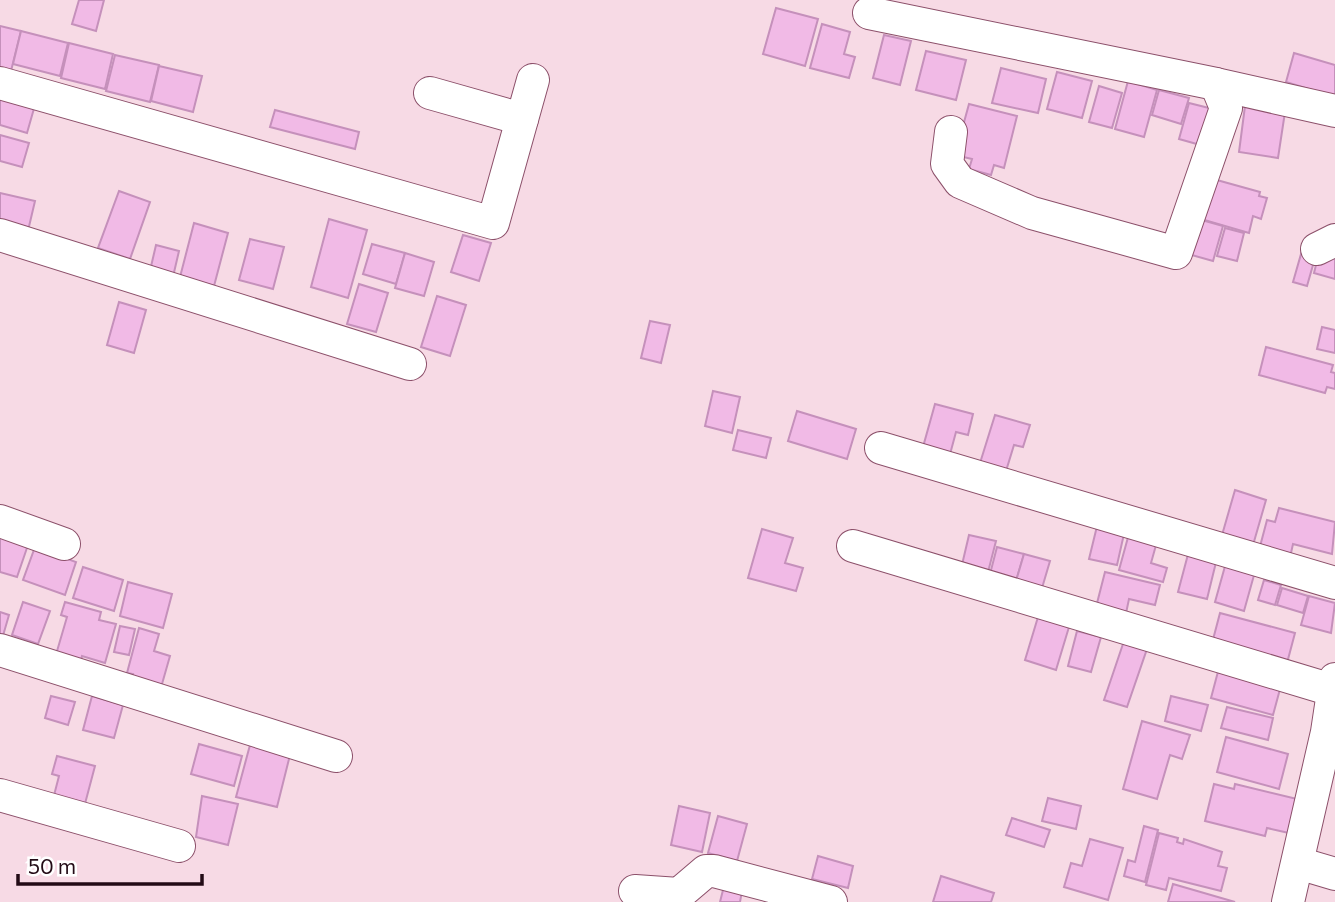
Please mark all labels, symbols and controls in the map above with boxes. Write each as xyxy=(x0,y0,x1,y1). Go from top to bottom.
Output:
scale bar xyxy=(18,842,201,886)
text: 50 m xyxy=(28,853,76,878)

